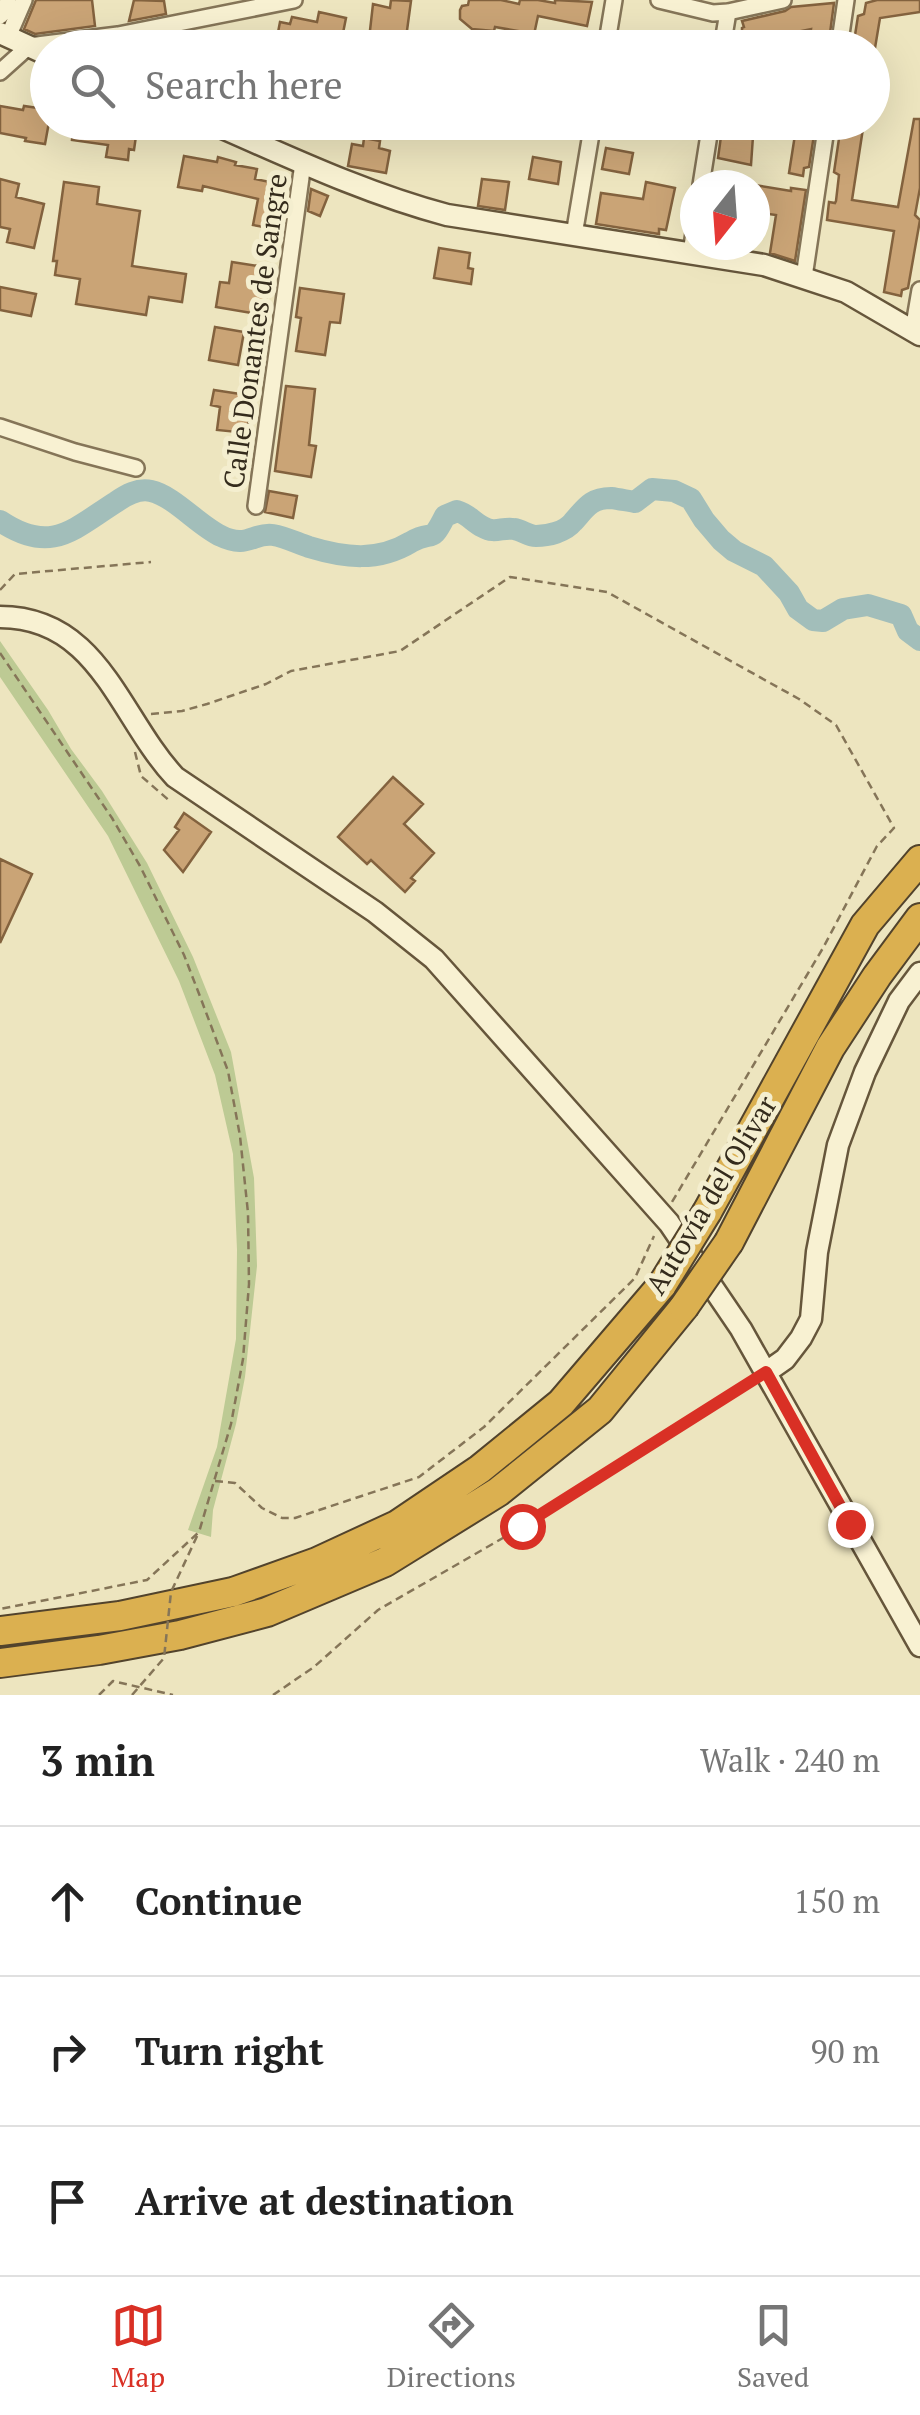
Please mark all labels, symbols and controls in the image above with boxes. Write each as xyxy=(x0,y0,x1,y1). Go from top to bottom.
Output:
search box xyxy=(30,30,890,140)
icon: search xyxy=(65,58,120,113)
text: Search here xyxy=(145,60,343,110)
north arrow xyxy=(680,170,770,260)
street label: Calle Donantes de Sangre xyxy=(214,171,295,491)
street label: Autovía del Olivar xyxy=(637,1088,785,1301)
route end xyxy=(828,1502,874,1548)
route start xyxy=(500,1504,546,1550)
text: 3 min xyxy=(40,1732,155,1788)
text: Walk · 240 m xyxy=(700,1739,880,1781)
icon: ahead xyxy=(40,1874,95,1929)
text: Continue xyxy=(135,1876,302,1926)
text: 150 m xyxy=(793,1880,880,1922)
icon: right xyxy=(40,2024,95,2079)
text: Turn right xyxy=(135,2026,324,2076)
text: 90 m xyxy=(810,2030,880,2072)
icon: arrive xyxy=(40,2174,95,2229)
text: Arrive at destination xyxy=(135,2176,514,2226)
tab: Map xyxy=(111,2298,166,2395)
tab: Directions xyxy=(387,2298,516,2395)
tab: Saved xyxy=(737,2298,809,2395)

